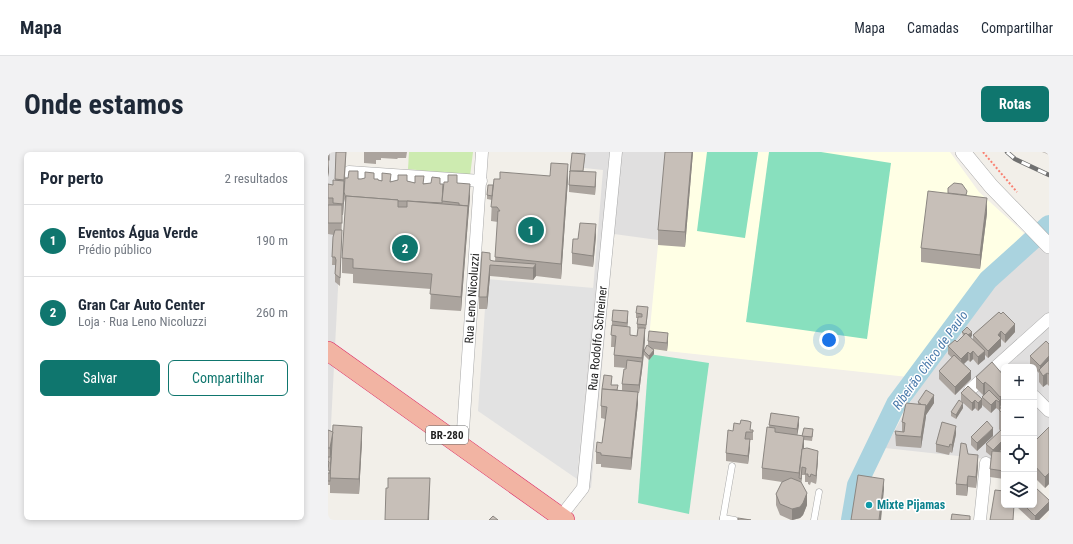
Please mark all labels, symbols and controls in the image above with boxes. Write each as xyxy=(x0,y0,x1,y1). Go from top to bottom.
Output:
text: Mapa xyxy=(20,16,62,39)
text: Mapa xyxy=(854,20,885,36)
text: Camadas xyxy=(907,20,959,36)
text: Compartilhar xyxy=(981,20,1053,36)
button: Rotas xyxy=(981,86,1049,122)
text: Onde estamos xyxy=(24,88,184,121)
text: Por perto xyxy=(40,168,104,188)
text: 2 resultados xyxy=(224,171,288,186)
pin: 1 xyxy=(518,215,544,245)
text: Eventos Água Verde xyxy=(78,224,198,242)
text: 1 xyxy=(50,233,56,248)
text: 190 m xyxy=(256,233,288,248)
pin: 2 xyxy=(392,233,418,263)
text: Prédio público xyxy=(78,242,152,257)
street label: Rua Leno Nicoluzzi xyxy=(462,253,482,344)
street label: Rua Rodolfo Schreiner xyxy=(586,285,610,391)
text: Gran Car Auto Center xyxy=(78,296,205,314)
text: 2 xyxy=(50,305,56,320)
text: 260 m xyxy=(256,305,288,320)
water label: Ribeirão Chico de Paulo xyxy=(889,308,971,412)
text: Loja · Rua Leno Nicoluzzi xyxy=(78,314,207,329)
your location xyxy=(819,330,839,350)
button: Salvar xyxy=(40,360,160,396)
button: Compartilhar xyxy=(168,360,288,396)
map controls xyxy=(1001,364,1037,508)
button: + xyxy=(1001,364,1037,400)
button: − xyxy=(1001,400,1037,436)
road number: BR-280 xyxy=(426,426,468,444)
button: locate xyxy=(1001,436,1037,472)
button: layers xyxy=(1001,472,1037,508)
place label: Mixte Pijamas xyxy=(877,498,946,512)
marker: Mixte Pijamas xyxy=(864,500,874,510)

